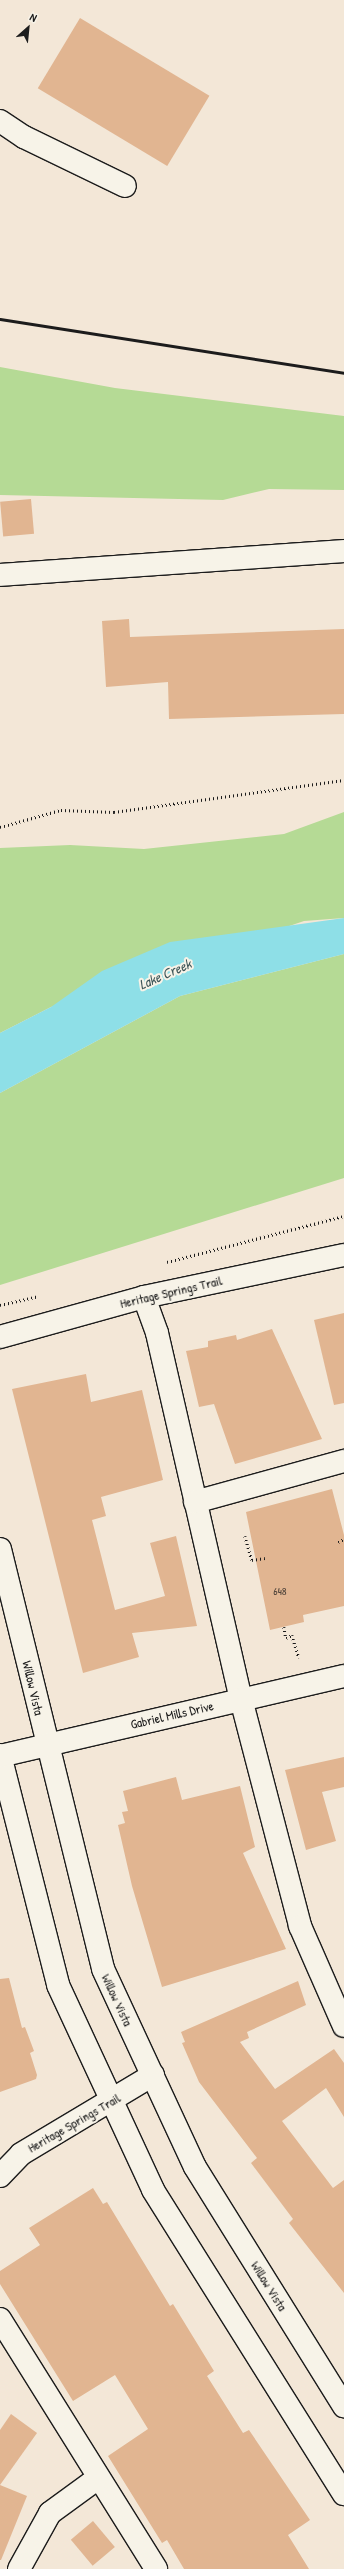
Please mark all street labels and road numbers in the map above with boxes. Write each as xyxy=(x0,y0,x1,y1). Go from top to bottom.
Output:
street label: Heritage Springs Trail xyxy=(118,1273,224,1311)
street label: Willow Vista xyxy=(19,1659,47,1717)
street label: Gabriel Mills Drive xyxy=(129,1698,215,1732)
street label: Willow Vista xyxy=(98,1972,136,2028)
street label: Heritage Springs Trail xyxy=(25,2090,123,2156)
street label: Willow Vista xyxy=(248,2258,290,2314)

